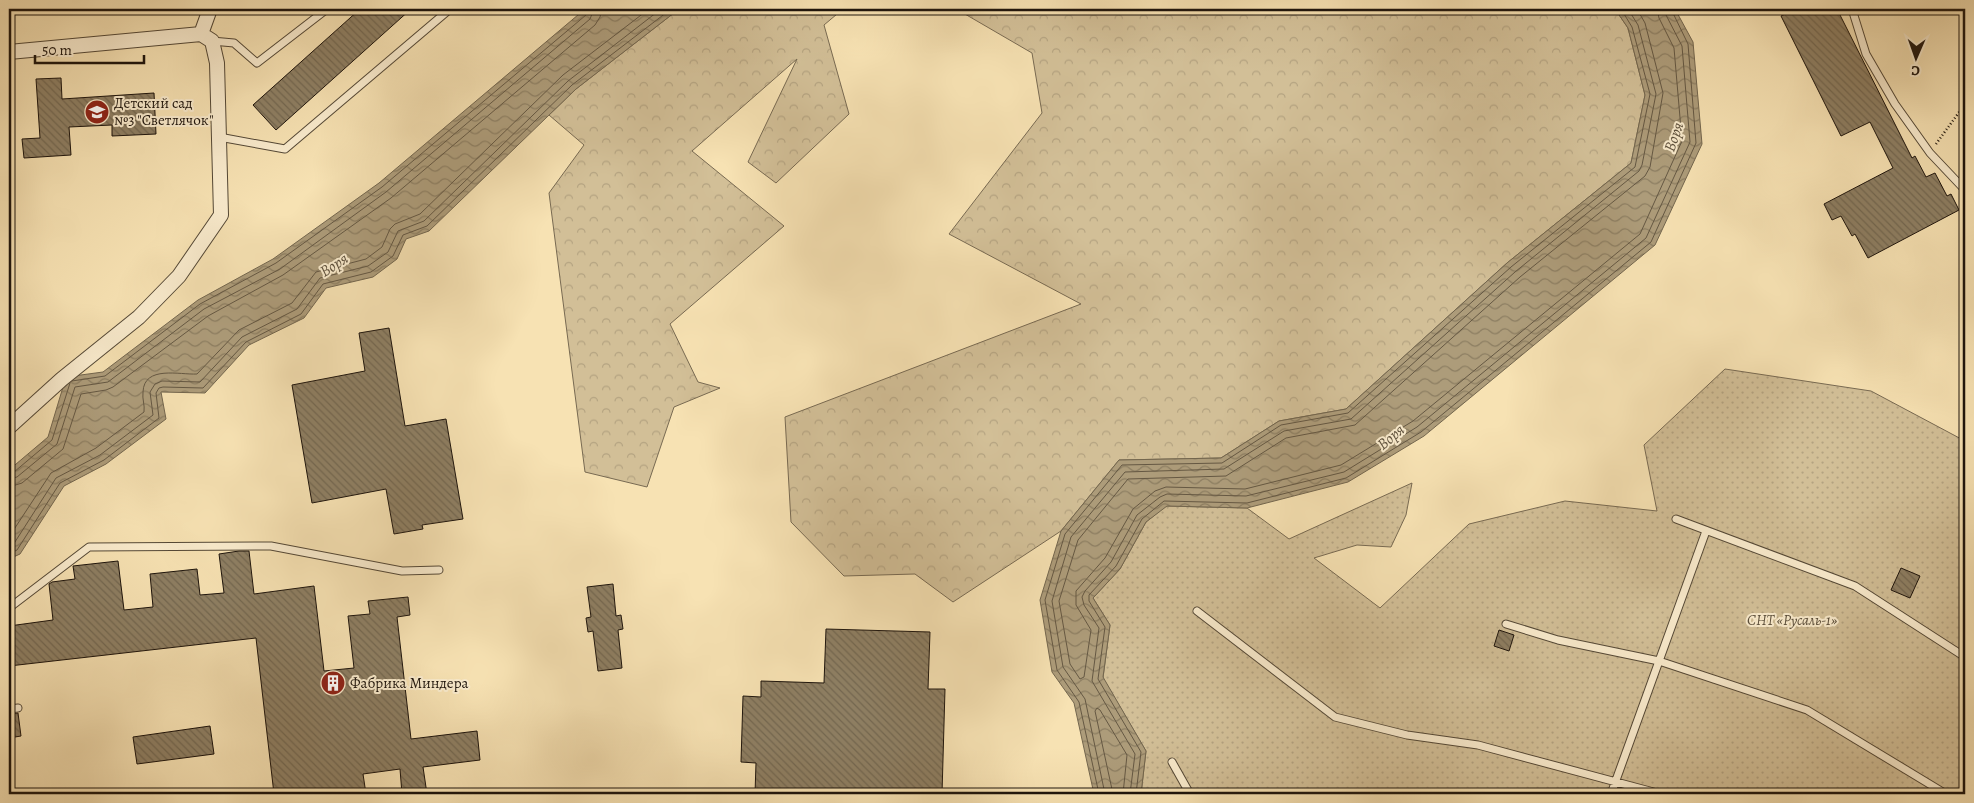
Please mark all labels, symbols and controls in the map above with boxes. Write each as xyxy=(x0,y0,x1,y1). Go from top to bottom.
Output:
scale bar xyxy=(35,32,144,64)
north arrow xyxy=(1892,32,1942,82)
text: 50 m xyxy=(42,40,72,60)
text: С xyxy=(1911,61,1920,80)
place label: Детский сад №3 "Светлячок" xyxy=(114,93,214,130)
school or university icon: Детский сад №3 "Светлячок" xyxy=(84,99,110,125)
water label: Воря xyxy=(1659,119,1689,155)
water label: Воря xyxy=(315,248,353,282)
water label: Воря xyxy=(1372,419,1410,455)
park label: СНТ «Русаль-1» xyxy=(1747,610,1837,630)
building icon: Фабрика Миндера xyxy=(320,670,346,696)
place label: Фабрика Миндера xyxy=(350,673,469,693)

